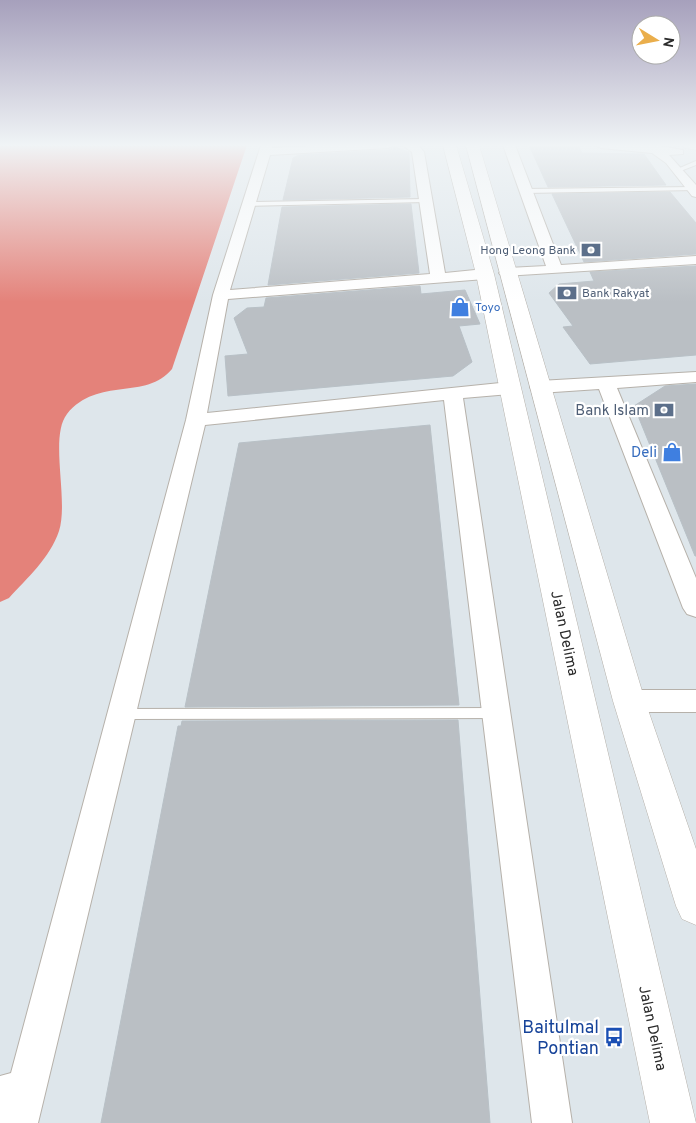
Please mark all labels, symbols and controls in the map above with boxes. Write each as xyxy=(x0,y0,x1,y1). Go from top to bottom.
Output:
north arrow xyxy=(631,15,681,65)
text: N xyxy=(658,36,677,48)
bank icon: Hong Leong Bank xyxy=(580,239,602,261)
place label: Hong Leong Bank xyxy=(480,243,576,259)
bank icon: Bank Rakyat xyxy=(556,282,578,304)
place label: Bank Rakyat xyxy=(582,286,650,302)
shop icon: Toyo xyxy=(449,296,471,318)
place label: Toyo xyxy=(475,300,501,316)
bank icon: Bank Islam xyxy=(653,399,675,421)
place label: Bank Islam xyxy=(575,402,649,421)
shop icon: Deli xyxy=(661,441,683,463)
place label: Deli xyxy=(631,444,657,463)
street label: Jalan Delima xyxy=(545,589,582,678)
street label: Jalan Delima xyxy=(633,984,670,1073)
place label: Baitulmal Pontian xyxy=(522,1017,599,1061)
bus stop icon: Baitulmal Pontian xyxy=(603,1026,625,1048)

